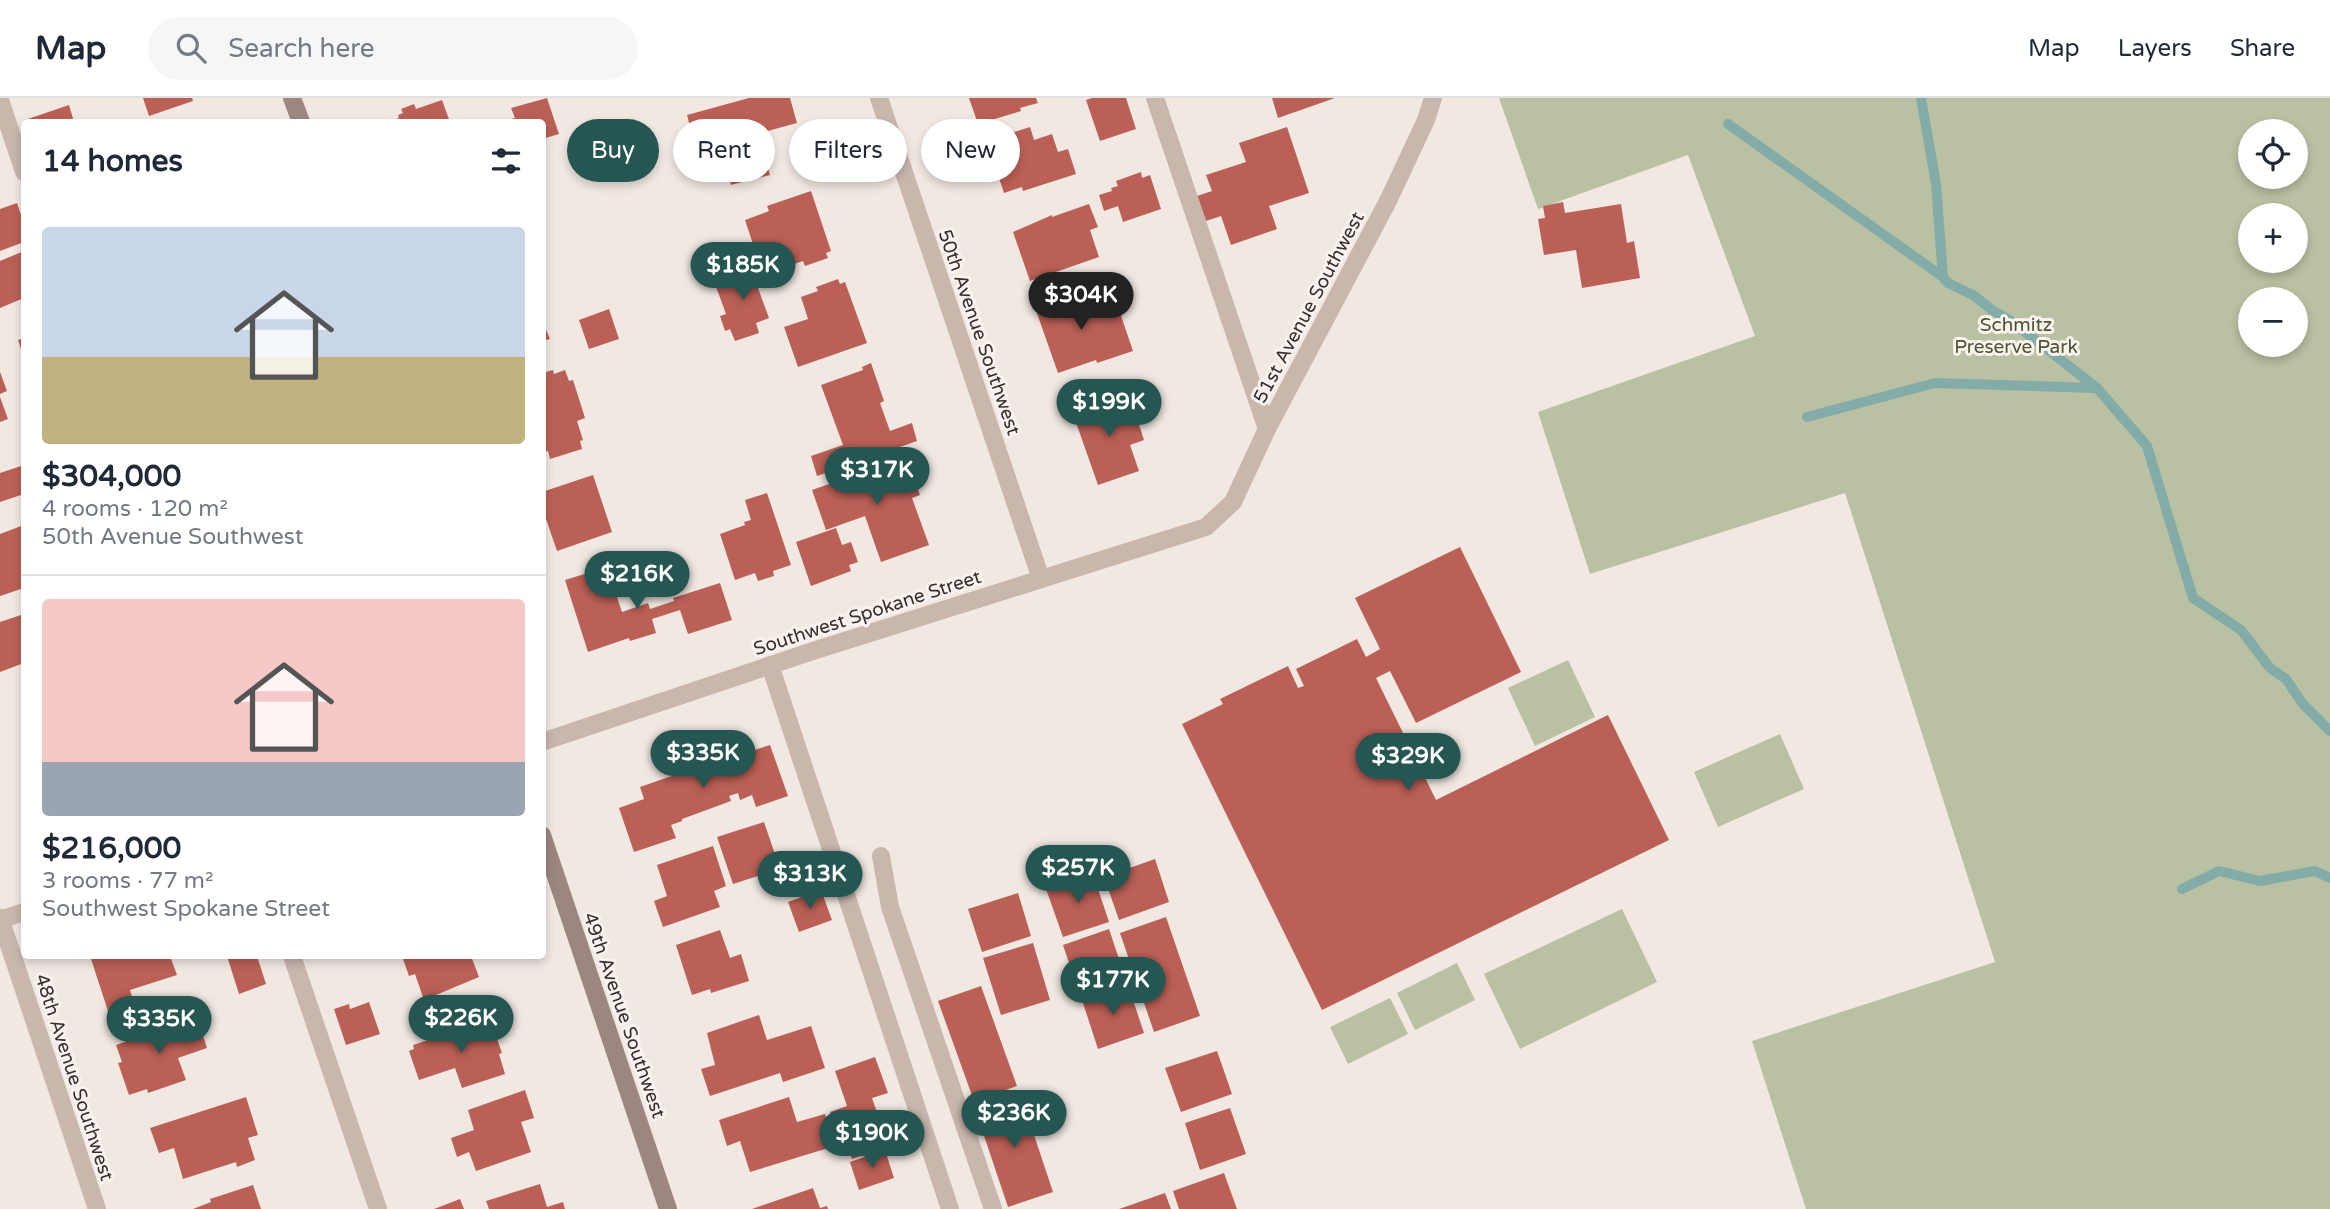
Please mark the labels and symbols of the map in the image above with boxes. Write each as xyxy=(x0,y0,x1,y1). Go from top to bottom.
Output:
street label: 51st Avenue Southwest xyxy=(1249,208,1369,407)
street label: 50th Avenue Southwest xyxy=(933,227,1025,438)
pin: $185K xyxy=(694,242,792,302)
pin: $304K xyxy=(1032,272,1130,332)
park label: Schmitz Preserve Park xyxy=(1954,314,2078,358)
pin: $199K xyxy=(1060,380,1158,439)
pin: $317K xyxy=(828,448,926,507)
pin: $216K xyxy=(588,552,686,611)
street label: Southwest Spokane Street xyxy=(751,566,984,660)
pin: $335K xyxy=(654,730,752,790)
pin: $329K xyxy=(1359,734,1457,793)
pin: $257K xyxy=(1029,846,1127,905)
pin: $313K xyxy=(761,852,859,911)
street label: 49th Avenue Southwest xyxy=(578,910,670,1121)
pin: $177K xyxy=(1064,958,1162,1017)
street label: 48th Avenue Southwest xyxy=(30,971,118,1183)
pin: $335K xyxy=(110,996,208,1056)
pin: $226K xyxy=(412,996,510,1055)
pin: $236K xyxy=(965,1090,1063,1150)
pin: $190K xyxy=(823,1110,921,1170)

